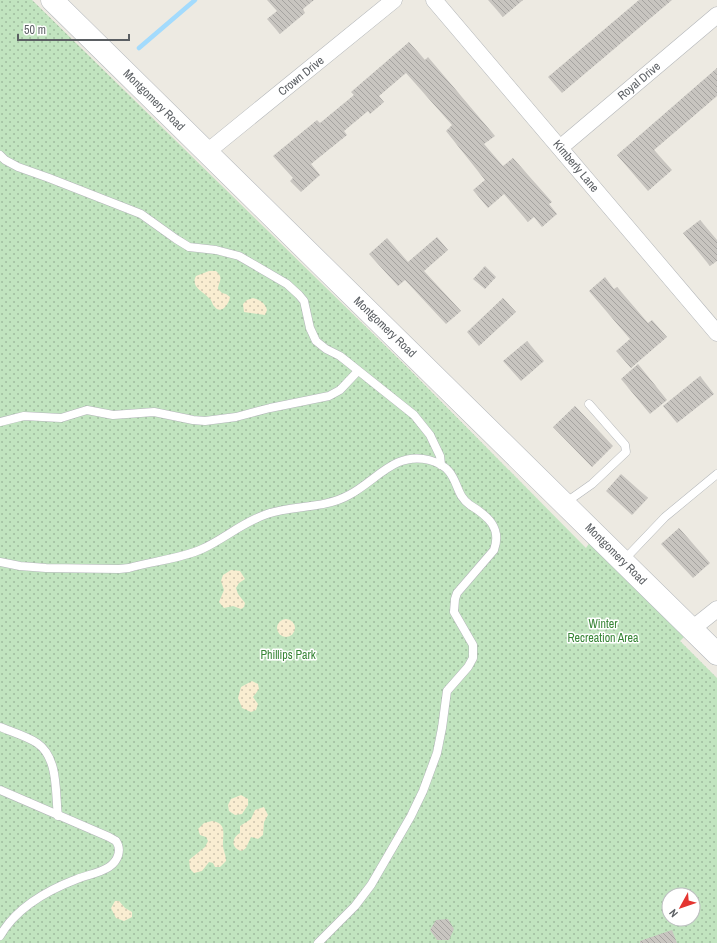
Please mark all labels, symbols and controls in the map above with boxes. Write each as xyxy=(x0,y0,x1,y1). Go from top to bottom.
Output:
scale bar xyxy=(18,16,129,42)
text: 50 m xyxy=(24,22,46,38)
street label: Crown Drive xyxy=(275,53,327,99)
street label: Royal Drive xyxy=(614,58,664,104)
street label: Montgomery Road xyxy=(120,66,188,134)
street label: Kimberly Lane xyxy=(549,137,603,195)
street label: Montgomery Road xyxy=(350,293,420,361)
street label: Montgomery Road xyxy=(582,520,650,588)
park label: Winter Recreation Area xyxy=(567,616,639,646)
park label: Phillips Park xyxy=(260,647,316,663)
north arrow xyxy=(661,887,701,927)
text: N xyxy=(666,906,681,920)

